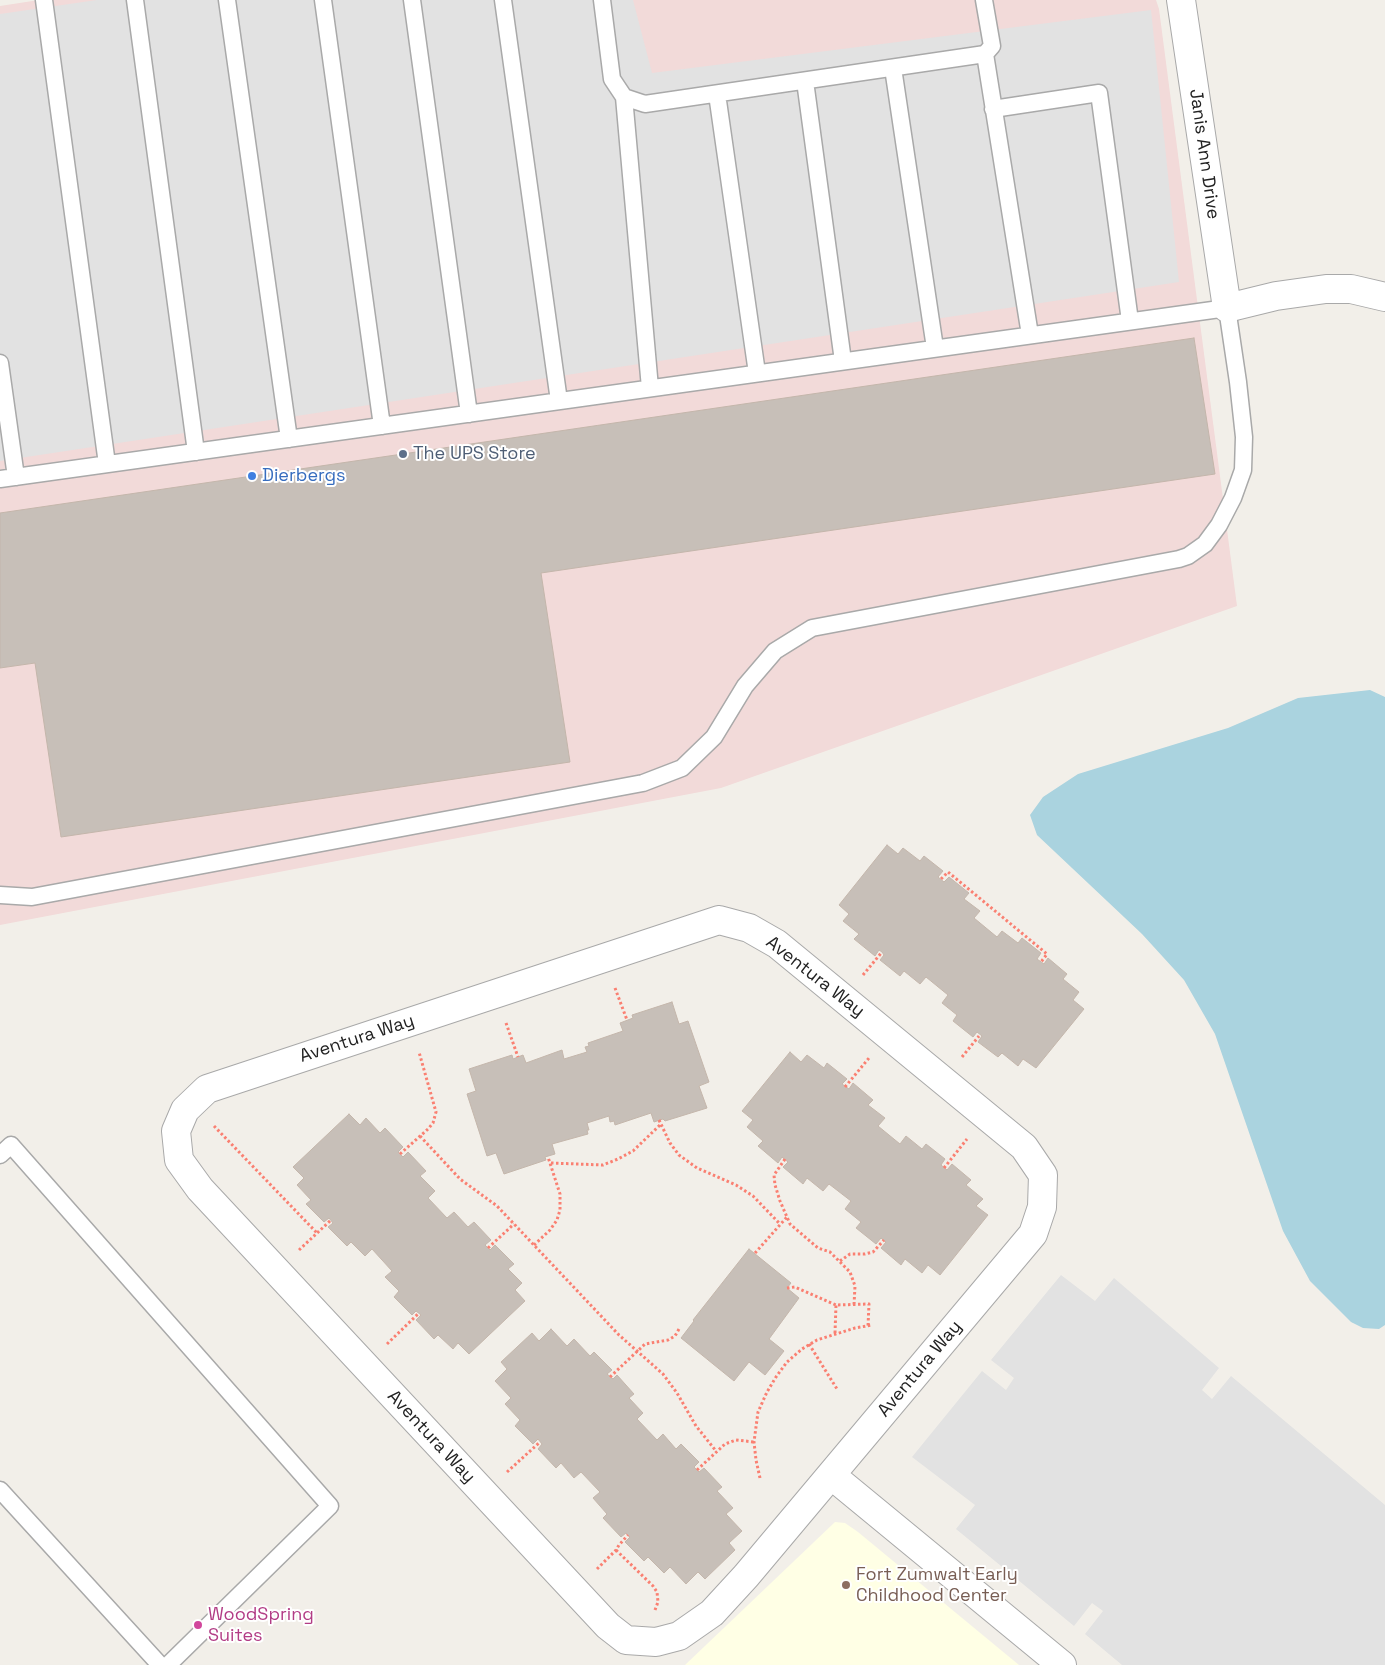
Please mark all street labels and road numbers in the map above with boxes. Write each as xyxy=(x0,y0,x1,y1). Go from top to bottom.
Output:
street label: Janis Ann Drive xyxy=(1184,87,1224,221)
street label: Aventura Way xyxy=(761,932,869,1022)
street label: Aventura Way xyxy=(297,1010,417,1068)
street label: Aventura Way xyxy=(873,1316,967,1422)
street label: Aventura Way xyxy=(382,1386,480,1488)

